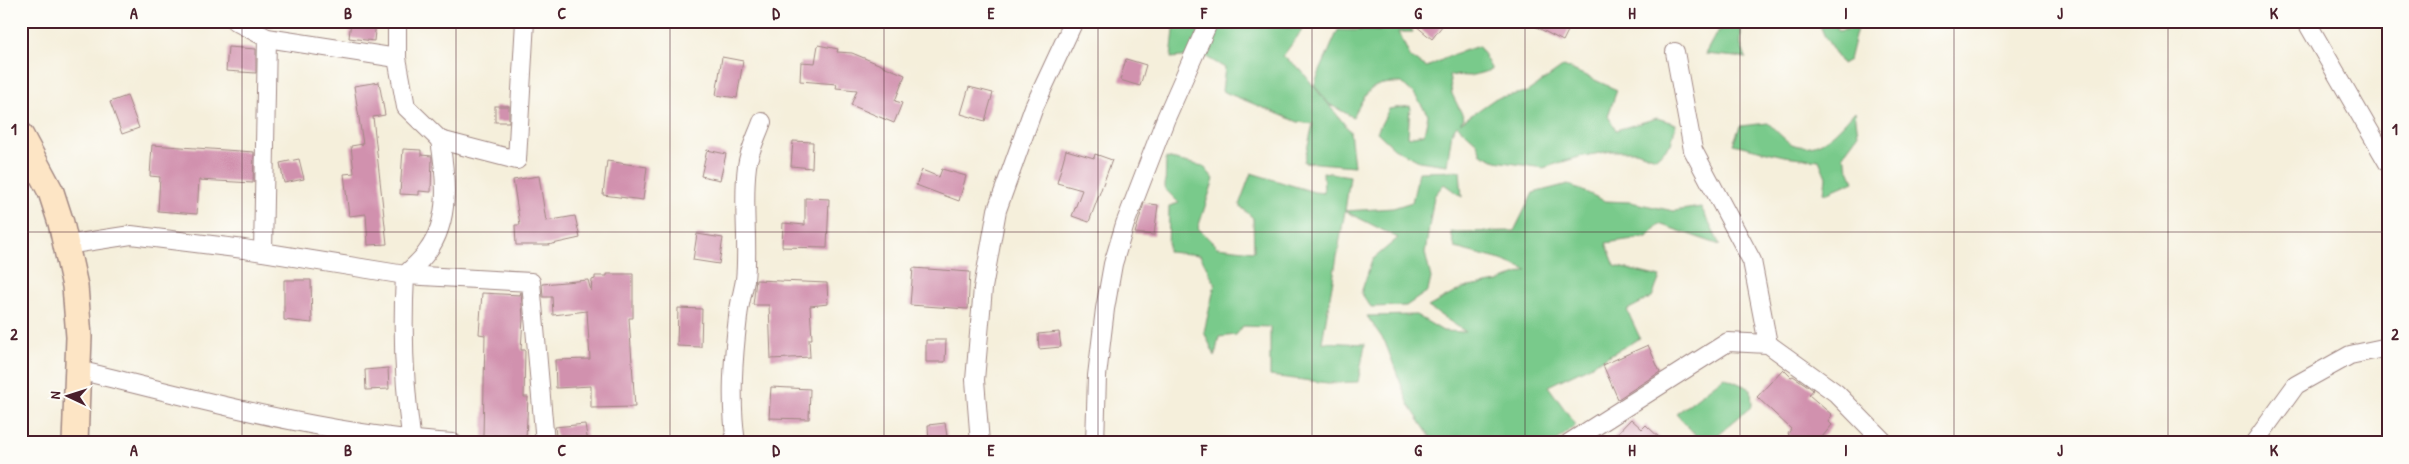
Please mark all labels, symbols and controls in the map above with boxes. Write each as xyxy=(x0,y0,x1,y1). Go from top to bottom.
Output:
text: A xyxy=(130,2,138,24)
text: B xyxy=(344,2,352,24)
text: C xyxy=(558,2,567,24)
text: D xyxy=(772,2,780,24)
text: E xyxy=(987,2,995,24)
text: F xyxy=(1200,2,1208,24)
text: G xyxy=(1414,2,1422,24)
text: H xyxy=(1628,2,1636,24)
text: I xyxy=(1844,2,1848,24)
text: J xyxy=(2057,2,2063,24)
text: K xyxy=(2270,2,2279,24)
text: 1 xyxy=(11,118,17,140)
text: 1 xyxy=(2392,118,2398,140)
text: 2 xyxy=(10,323,18,345)
text: 2 xyxy=(2391,323,2399,345)
north arrow xyxy=(42,372,92,422)
text: N xyxy=(45,390,64,399)
text: A xyxy=(130,439,138,461)
text: B xyxy=(344,439,352,461)
text: C xyxy=(558,439,567,461)
text: D xyxy=(772,439,780,461)
text: E xyxy=(987,439,995,461)
text: F xyxy=(1200,439,1208,461)
text: G xyxy=(1414,439,1422,461)
text: H xyxy=(1628,439,1636,461)
text: I xyxy=(1844,439,1848,461)
text: J xyxy=(2057,439,2063,461)
text: K xyxy=(2270,439,2279,461)

